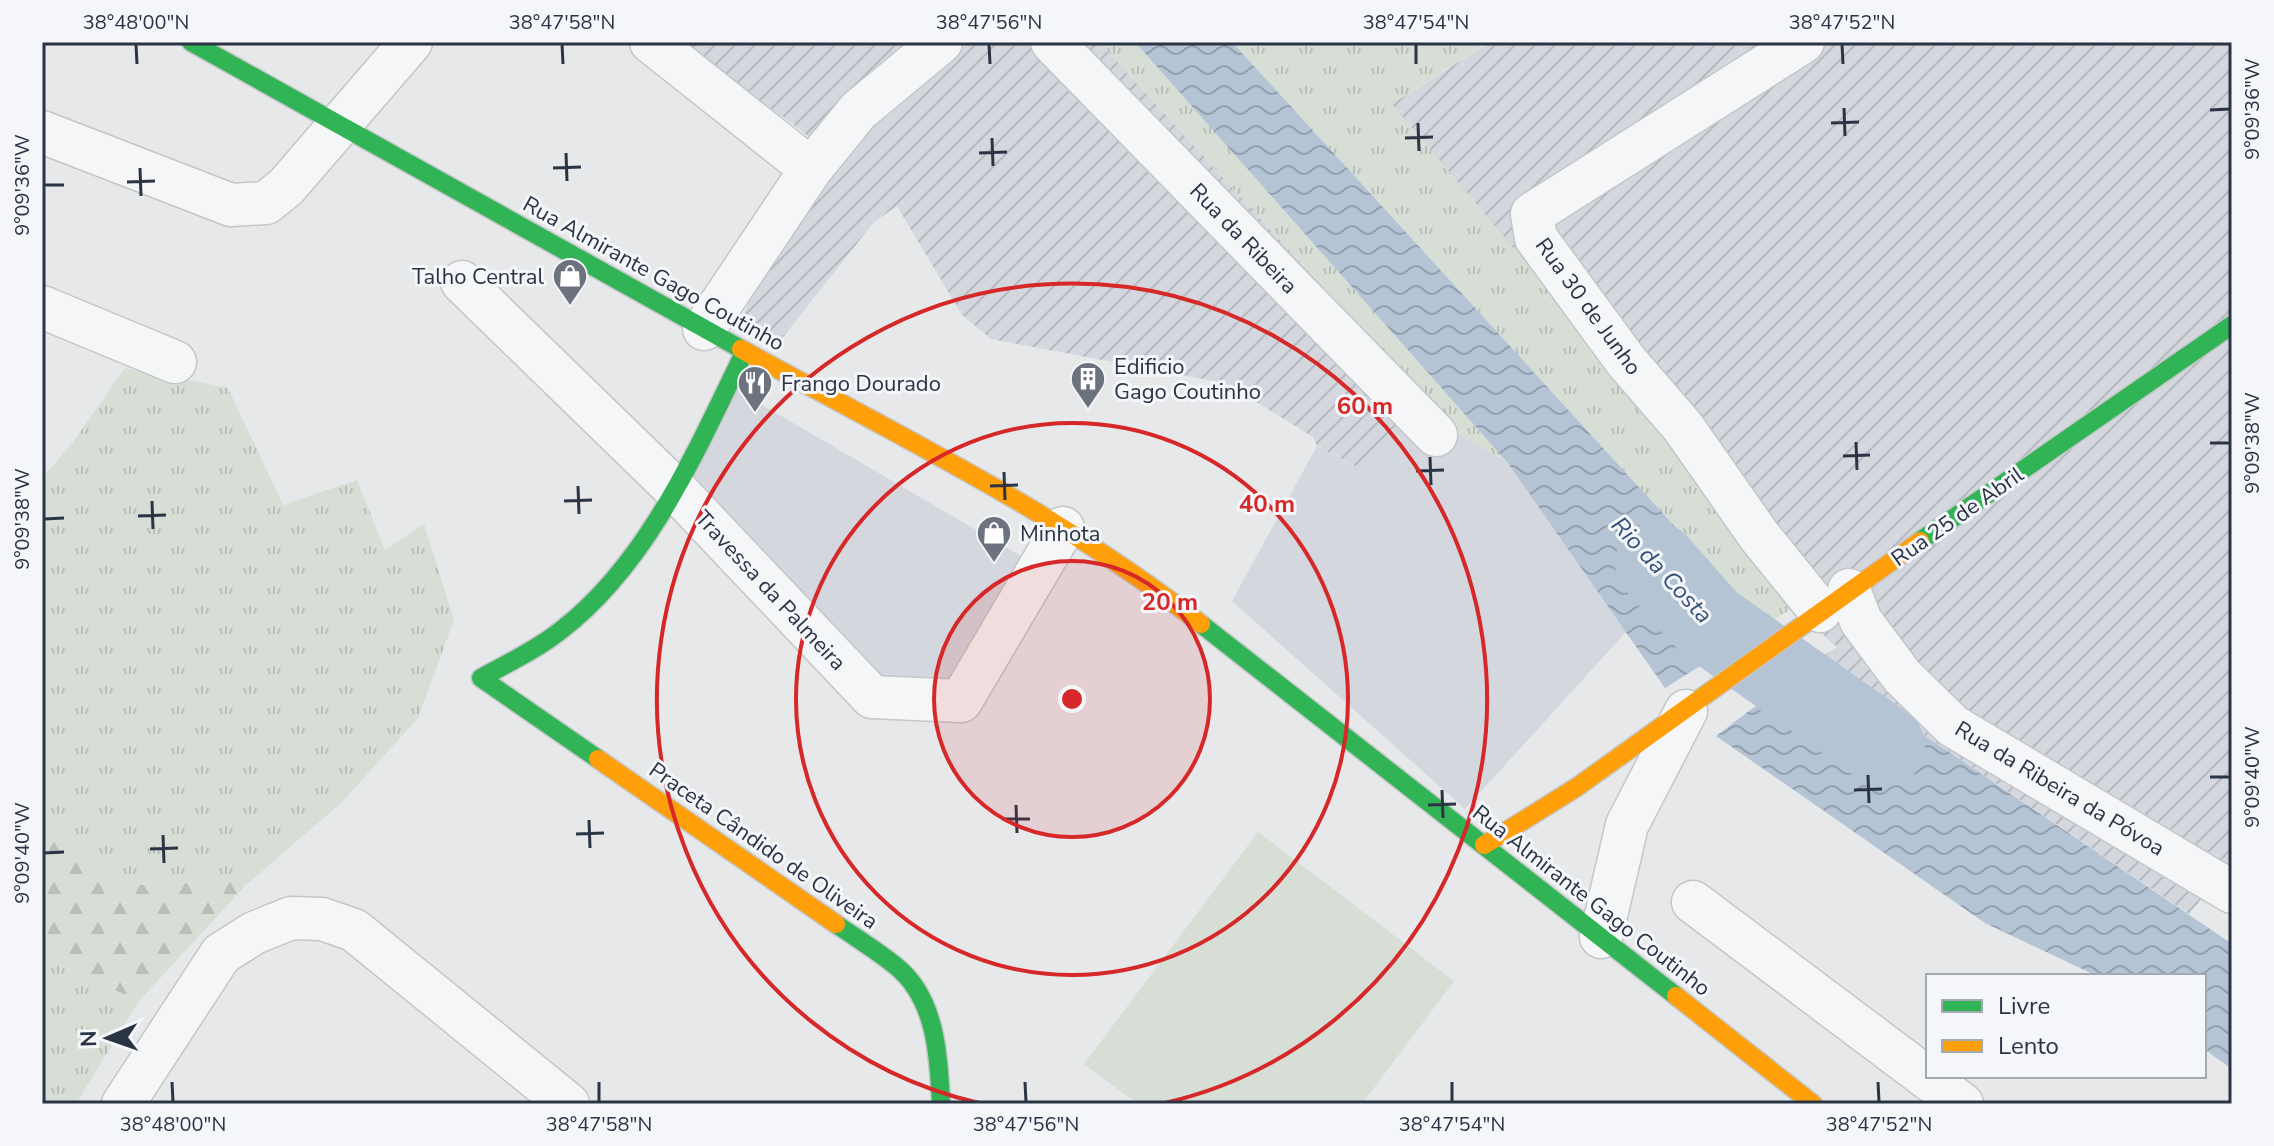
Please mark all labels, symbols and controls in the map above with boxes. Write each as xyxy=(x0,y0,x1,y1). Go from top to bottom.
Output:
text: 38°48'00"N xyxy=(83,9,189,36)
text: 38°47'58"N xyxy=(509,9,615,36)
text: 38°47'56"N xyxy=(936,9,1042,36)
text: 38°47'54"N xyxy=(1363,9,1469,36)
text: 38°47'52"N xyxy=(1789,9,1895,36)
text: 9°09'36"W xyxy=(2239,58,2266,160)
text: 9°09'36"W xyxy=(9,134,36,236)
street label: Rua da Ribeira xyxy=(1183,177,1304,301)
street label: Rua Almirante Gago Coutinho xyxy=(517,189,790,358)
street label: Rua 30 de Junho xyxy=(1528,232,1648,381)
shop icon: Talho Central xyxy=(551,257,589,307)
place label: Talho Central xyxy=(412,262,544,292)
place label: Edificio Gago Coutinho xyxy=(1114,352,1261,407)
building icon: Edificio Gago Coutinho xyxy=(1069,360,1107,410)
restaurant icon: Frango Dourado xyxy=(736,364,774,414)
place label: Frango Dourado xyxy=(781,369,941,399)
text: 60 m xyxy=(1337,390,1393,422)
text: 9°09'38"W xyxy=(2239,392,2266,494)
street label: Rua 25 de Abril xyxy=(1885,460,2030,574)
text: 9°09'38"W xyxy=(9,468,36,570)
text: 40 m xyxy=(1239,488,1295,520)
street label: Travessa da Palmeira xyxy=(688,504,853,677)
water label: Rio da Costa xyxy=(1604,510,1720,630)
shop icon: Minhota xyxy=(975,514,1013,564)
place label: Minhota xyxy=(1020,519,1100,549)
text: 20 m xyxy=(1142,586,1198,618)
centre of rings xyxy=(1058,685,1086,713)
street label: Rua da Ribeira da Póvoa xyxy=(1949,714,2170,863)
text: 9°09'40"W xyxy=(2239,726,2266,828)
street label: Praceta Cândido de Oliveira xyxy=(643,755,884,936)
street label: Rua Almirante Gago Coutinho xyxy=(1466,798,1717,1003)
text: 9°09'40"W xyxy=(9,802,36,904)
legend xyxy=(1926,974,2206,1078)
text: Livre xyxy=(1998,990,2050,1022)
north arrow xyxy=(68,998,148,1078)
text: N xyxy=(74,1030,104,1047)
text: Lento xyxy=(1998,1030,2059,1062)
text: 38°48'00"N xyxy=(120,1111,226,1138)
text: 38°47'58"N xyxy=(546,1111,652,1138)
text: 38°47'56"N xyxy=(973,1111,1079,1138)
text: 38°47'54"N xyxy=(1399,1111,1505,1138)
text: 38°47'52"N xyxy=(1826,1111,1932,1138)

